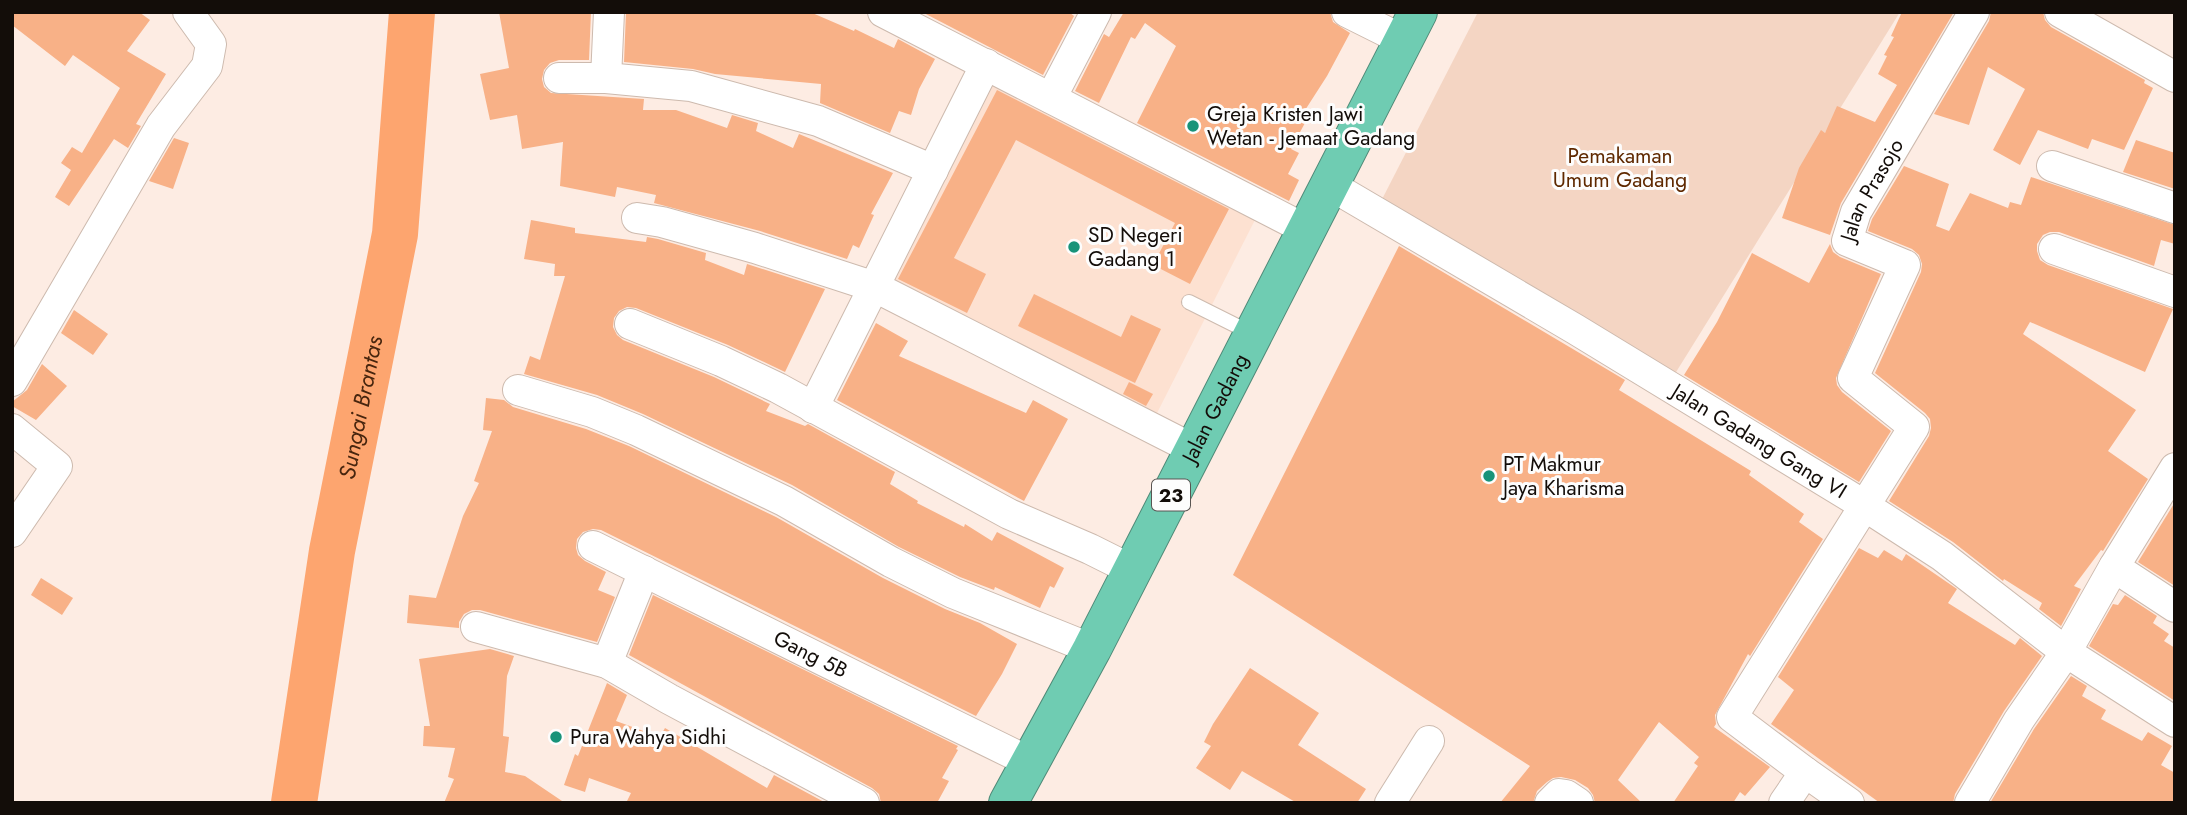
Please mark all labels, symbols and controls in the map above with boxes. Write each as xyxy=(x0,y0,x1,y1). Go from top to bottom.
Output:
place label: Greja Kristen Jawi Wetan - Jemaat Gadang xyxy=(1207,99,1415,153)
marker: Greja Kristen Jawi Wetan - Jemaat Gadang xyxy=(1185,118,1201,134)
street label: Jalan Prasojo xyxy=(1832,133,1911,248)
park label: Pemakaman Umum Gadang xyxy=(1553,141,1687,195)
place label: SD Negeri Gadang 1 xyxy=(1088,220,1183,274)
marker: SD Negeri Gadang 1 xyxy=(1066,239,1082,255)
water label: Sungai Brantas xyxy=(330,332,392,482)
street label: Jalan Gadang xyxy=(1173,348,1256,471)
street label: Jalan Gadang Gang VI xyxy=(1664,375,1853,506)
place label: PT Makmur Jaya Kharisma xyxy=(1500,449,1624,503)
marker: PT Makmur Jaya Kharisma xyxy=(1481,468,1497,484)
road number: 23 xyxy=(1152,480,1190,510)
street label: Gang 5B xyxy=(768,623,853,685)
place label: Pura Wahya Sidhi xyxy=(570,722,727,752)
marker: Pura Wahya Sidhi xyxy=(548,729,564,745)

